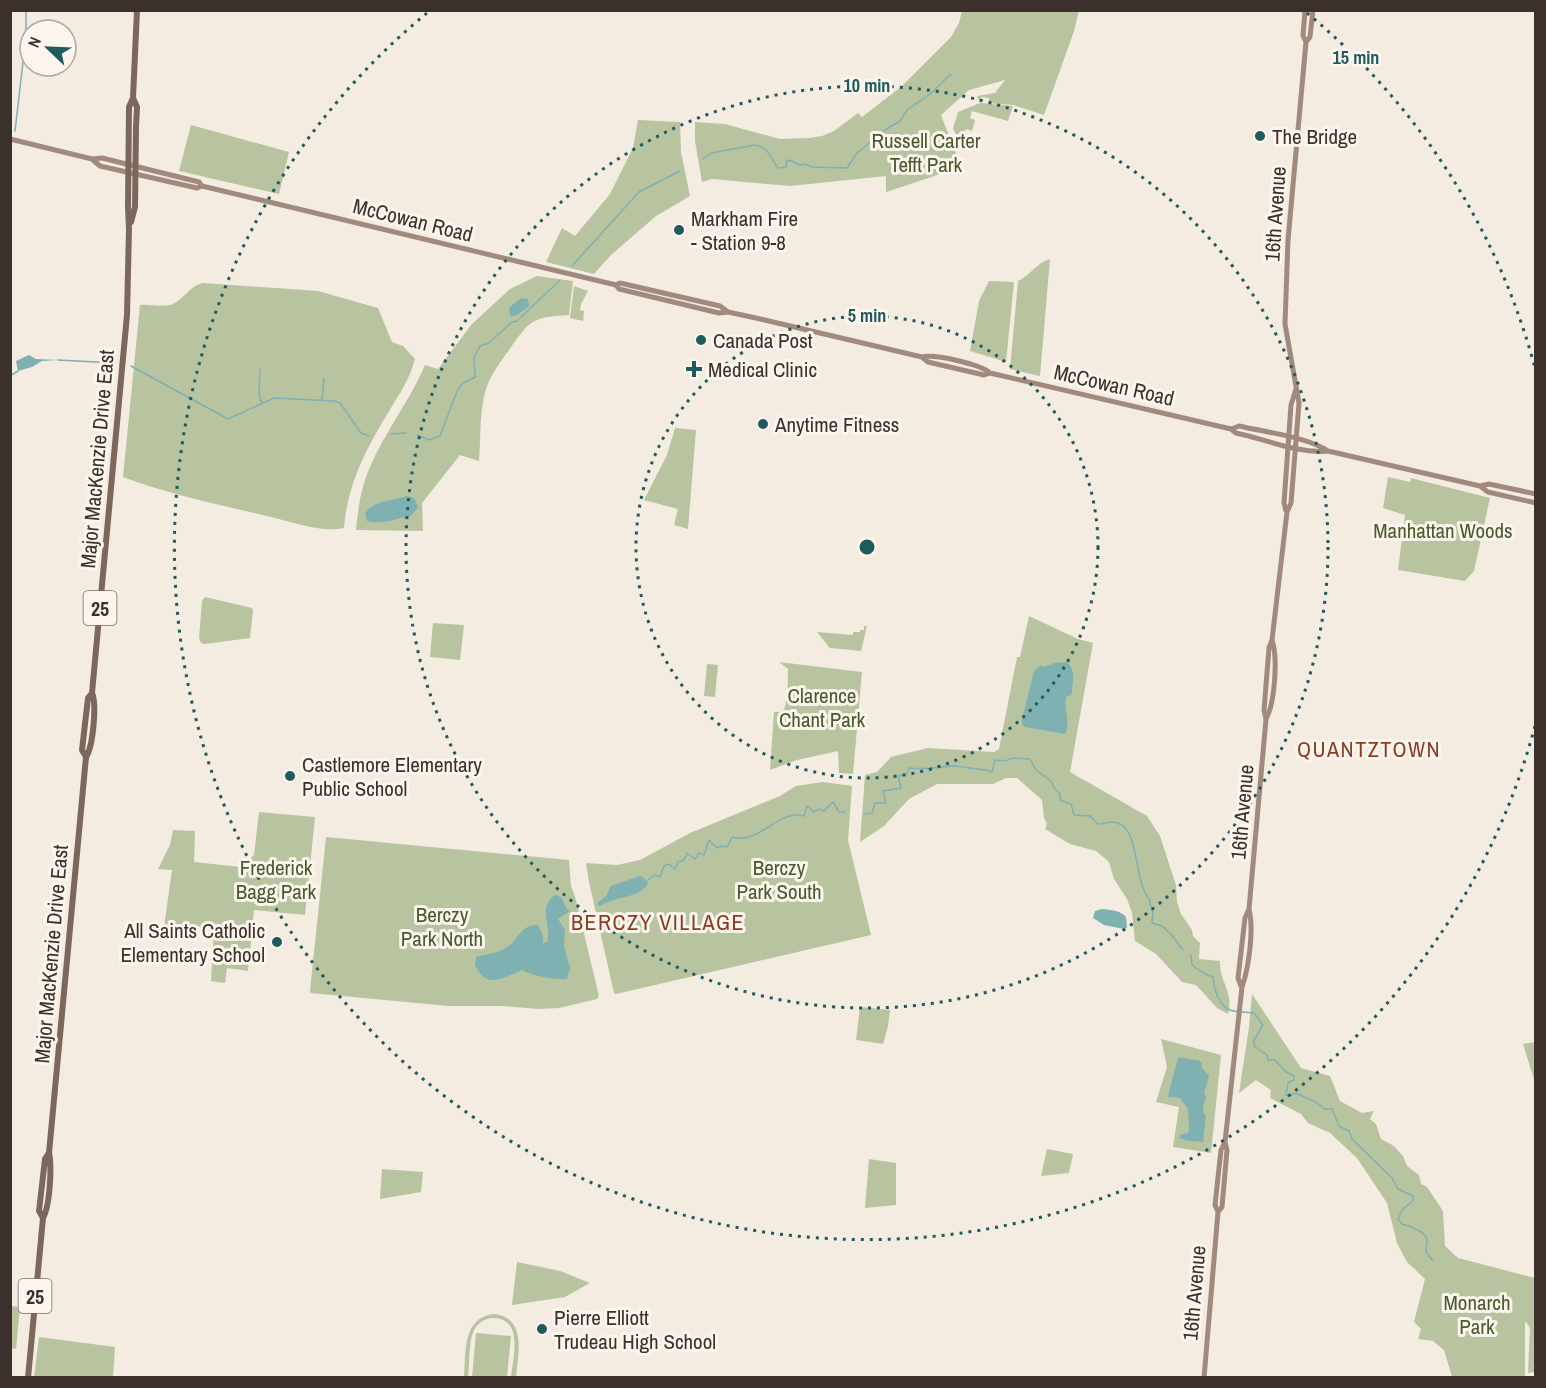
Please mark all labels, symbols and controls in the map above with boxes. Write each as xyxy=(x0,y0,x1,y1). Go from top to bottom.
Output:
north arrow xyxy=(18,18,78,78)
text: N xyxy=(22,33,46,51)
text: 15 min xyxy=(1333,45,1379,70)
text: 10 min xyxy=(844,73,890,98)
place label: The Bridge xyxy=(1272,122,1357,151)
park label: Russell Carter Tefft Park xyxy=(871,126,981,179)
marker: The Bridge xyxy=(1253,129,1267,143)
street label: 16th Avenue xyxy=(1257,165,1293,263)
street label: McCowan Road xyxy=(350,191,476,249)
place label: Markham Fire - Station 9-8 xyxy=(691,204,798,257)
marker: Markham Fire - Station 9-8 xyxy=(672,223,686,237)
text: 5 min xyxy=(848,303,886,328)
place label: Canada Post xyxy=(713,326,813,355)
marker: Canada Post xyxy=(694,333,708,347)
street label: Major MacKenzie Drive East xyxy=(73,348,121,569)
place label: Medical Clinic xyxy=(708,355,817,384)
street label: McCowan Road xyxy=(1051,357,1177,413)
marker: Medical Clinic xyxy=(685,360,703,378)
place label: Anytime Fitness xyxy=(774,410,899,439)
marker: Anytime Fitness xyxy=(756,417,770,431)
park label: Manhattan Woods xyxy=(1373,516,1513,545)
centre of rings xyxy=(857,537,877,557)
road number: 25 xyxy=(84,591,116,625)
park label: Clarence Chant Park xyxy=(779,681,865,734)
district label: QUANTZTOWN xyxy=(1297,734,1441,764)
place label: Castlemore Elementary Public School xyxy=(302,750,482,803)
street label: 16th Avenue xyxy=(1223,763,1261,861)
marker: Castlemore Elementary Public School xyxy=(283,769,297,783)
street label: Major MacKenzie Drive East xyxy=(27,843,75,1064)
park label: Frederick Bagg Park xyxy=(236,853,317,906)
park label: Berczy Park South xyxy=(736,853,822,906)
park label: Berczy Park North xyxy=(401,900,483,953)
district label: BERCZY VILLAGE xyxy=(571,907,745,937)
place label: All Saints Catholic Elementary School xyxy=(120,916,265,969)
marker: All Saints Catholic Elementary School xyxy=(270,935,284,949)
street label: 16th Avenue xyxy=(1175,1244,1213,1342)
road number: 25 xyxy=(18,1279,51,1313)
park label: Monarch Park xyxy=(1444,1288,1511,1341)
place label: Pierre Elliott Trudeau High School xyxy=(554,1303,716,1356)
marker: Pierre Elliott Trudeau High School xyxy=(535,1322,549,1336)

